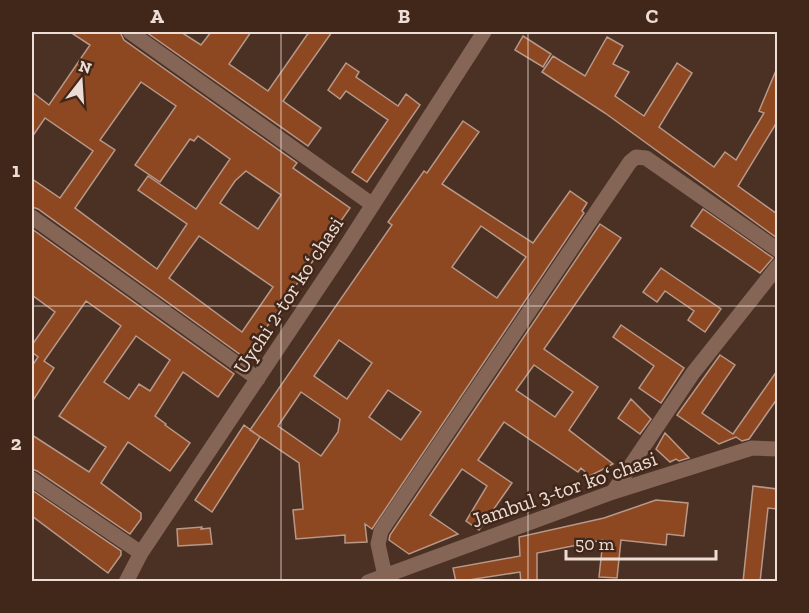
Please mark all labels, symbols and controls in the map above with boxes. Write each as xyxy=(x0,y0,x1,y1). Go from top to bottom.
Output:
text: A xyxy=(150,4,164,28)
text: B xyxy=(398,4,410,28)
text: C xyxy=(646,4,659,28)
north arrow xyxy=(51,51,111,111)
text: N xyxy=(77,56,94,78)
text: 1 xyxy=(12,158,20,182)
street label: Uychi 2-tor koʻchasi xyxy=(228,212,348,378)
text: 2 xyxy=(11,431,22,455)
street label: Jambul 3-tor koʻchasi xyxy=(468,445,660,532)
scale bar xyxy=(566,523,716,561)
text: 50 m xyxy=(575,533,615,555)

